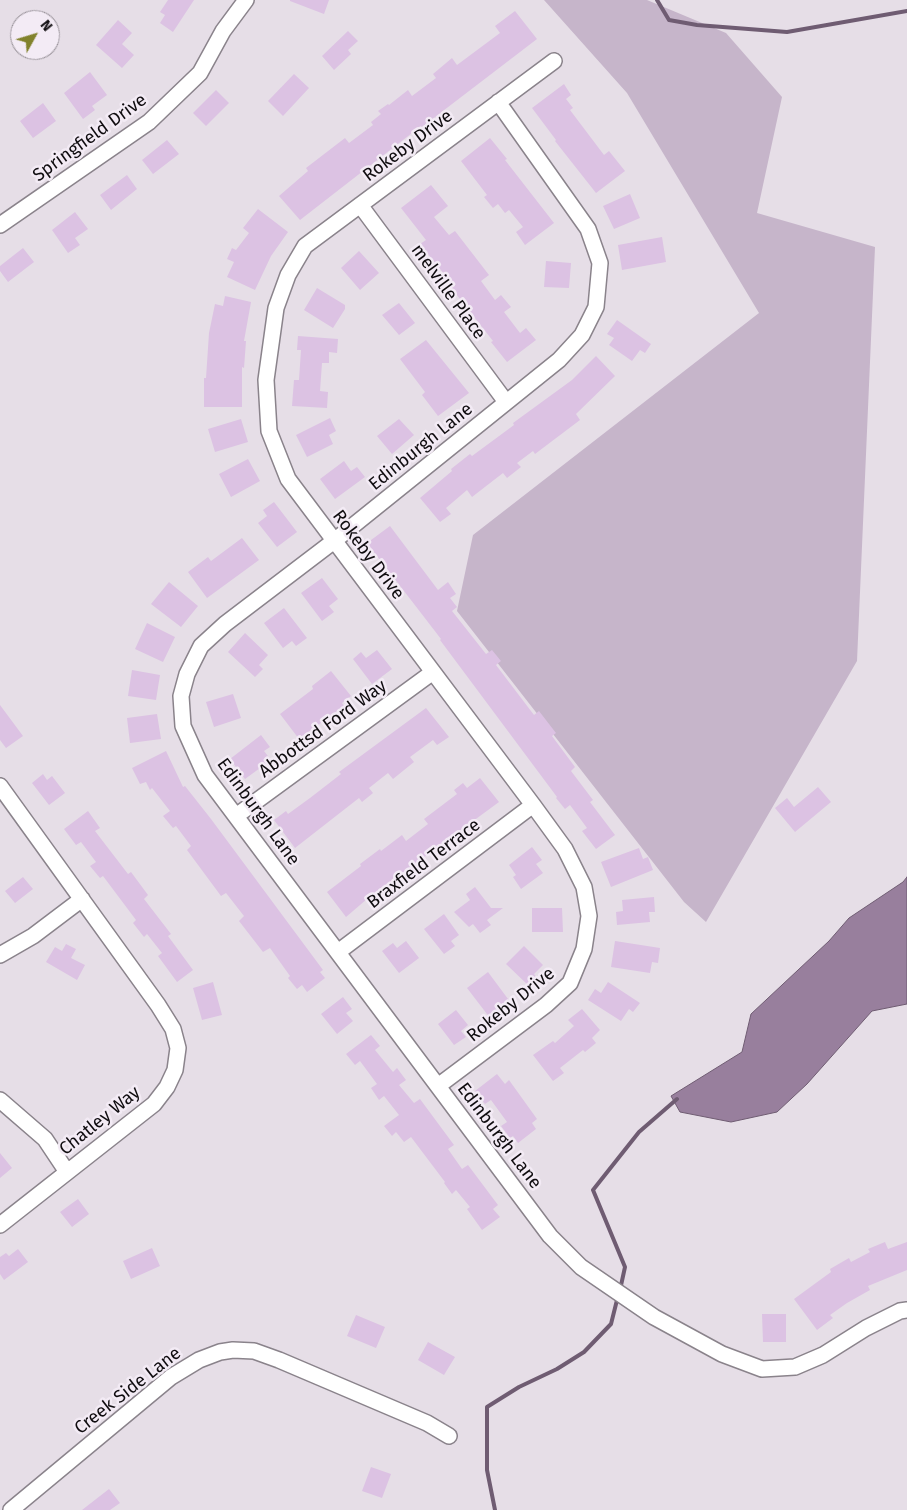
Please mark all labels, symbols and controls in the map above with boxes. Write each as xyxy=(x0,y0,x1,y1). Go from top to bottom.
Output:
north arrow xyxy=(10,10,60,60)
text: N xyxy=(37,17,56,35)
street label: Springfield Drive xyxy=(29,89,151,187)
street label: Rokeby Drive xyxy=(359,105,457,187)
street label: melville Place xyxy=(406,240,490,344)
street label: Edinburgh Lane xyxy=(365,399,477,495)
street label: Rokeby Drive xyxy=(327,506,409,604)
street label: Abbottsd Ford Way xyxy=(255,675,391,783)
street label: Edinburgh Lane xyxy=(212,754,304,870)
street label: Braxfield Terrace xyxy=(363,814,485,914)
street label: Rokeby Drive xyxy=(463,963,559,1047)
street label: Edinburgh Lane xyxy=(452,1079,546,1193)
street label: Chatley Way xyxy=(55,1082,145,1160)
street label: Creek Side Lane xyxy=(71,1343,185,1439)

